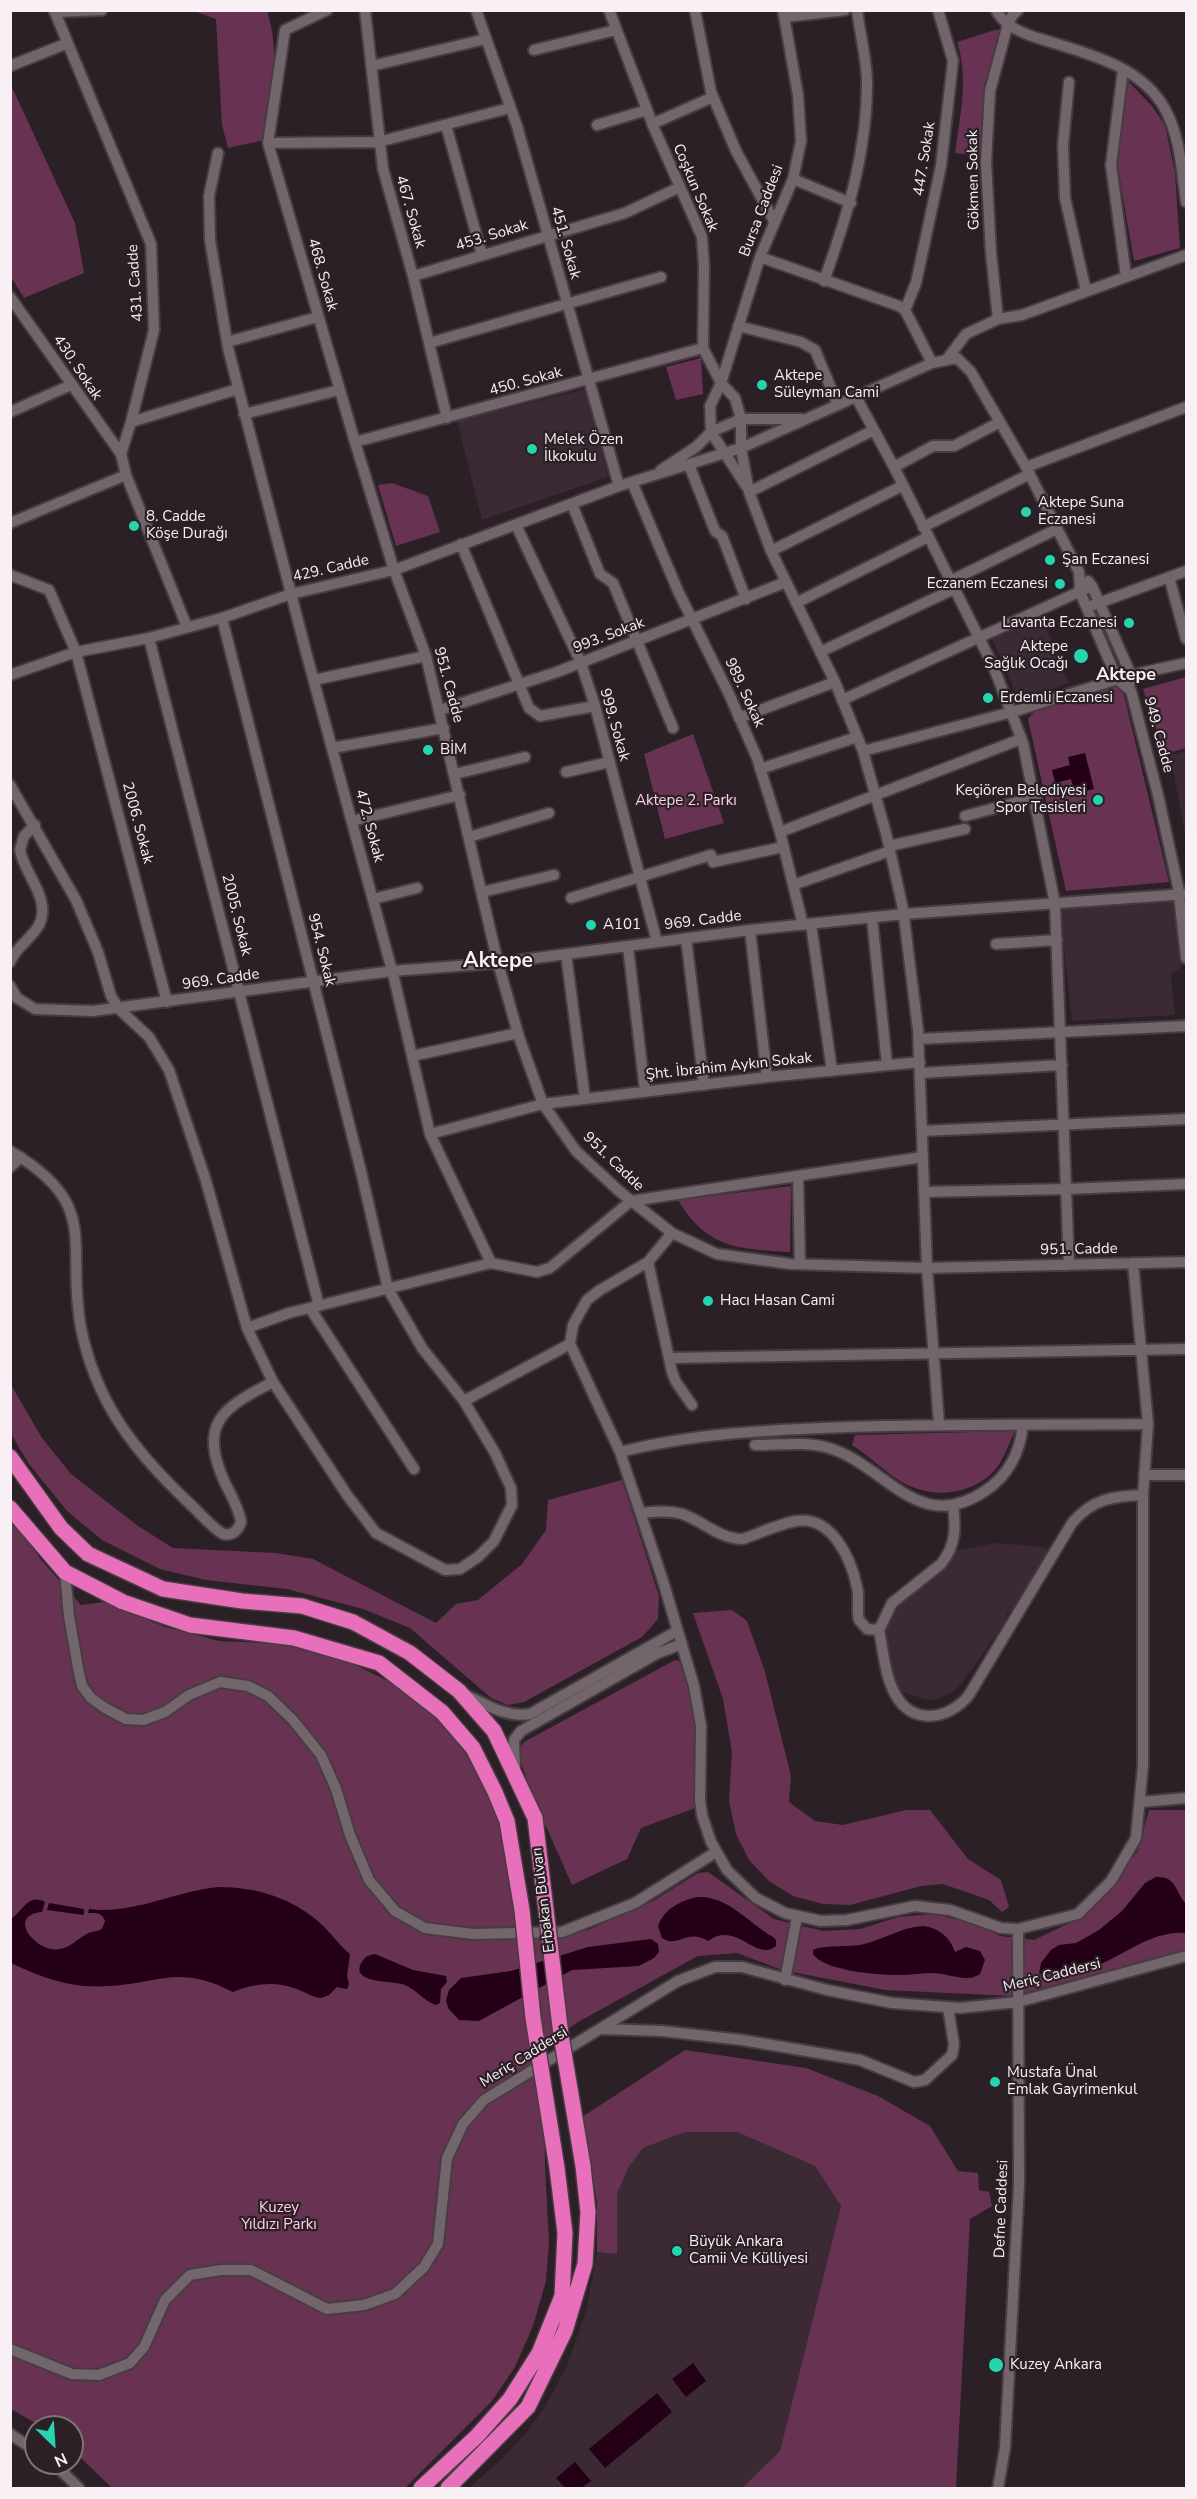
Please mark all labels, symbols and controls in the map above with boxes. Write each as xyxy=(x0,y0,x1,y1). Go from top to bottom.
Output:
street label: 447. Sokak xyxy=(910,121,940,197)
street label: Gökmen Sokak xyxy=(964,130,984,230)
street label: Coşkun Sokak xyxy=(668,141,722,235)
street label: Bursa Caddesi xyxy=(736,163,788,259)
street label: 467. Sokak xyxy=(391,174,429,250)
street label: 451. Sokak xyxy=(546,205,584,281)
street label: 453. Sokak xyxy=(454,216,530,256)
street label: 468. Sokak xyxy=(303,237,341,313)
street label: 431. Cadde xyxy=(124,244,148,322)
street label: 430. Sokak xyxy=(49,332,105,404)
street label: 450. Sokak xyxy=(488,364,564,400)
place label: Aktepe Süleyman Cami xyxy=(774,367,879,402)
marker: Aktepe Süleyman Cami xyxy=(755,378,769,392)
place label: Melek Özen İlkokulu xyxy=(544,431,623,466)
marker: Melek Özen İlkokulu xyxy=(525,442,539,456)
place label: Aktepe Suna Eczanesi xyxy=(1038,494,1124,529)
marker: Aktepe Suna Eczanesi xyxy=(1019,505,1033,519)
place label: 8. Cadde Köşe Durağı xyxy=(146,508,228,543)
marker: 8. Cadde Köşe Durağı xyxy=(127,519,141,533)
place label: Şan Eczanesi xyxy=(1062,551,1149,569)
street label: 429. Cadde xyxy=(291,552,371,586)
marker: Şan Eczanesi xyxy=(1043,553,1057,567)
place label: Eczanem Eczanesi xyxy=(927,575,1048,593)
marker: Eczanem Eczanesi xyxy=(1053,577,1067,591)
street label: 993. Sokak xyxy=(571,614,647,658)
place label: Lavanta Eczanesi xyxy=(1002,614,1117,632)
marker: Lavanta Eczanesi xyxy=(1122,616,1136,630)
place label: Aktepe Sağlık Ocağı xyxy=(984,638,1068,673)
street label: 951. Cadde xyxy=(429,645,467,725)
marker: Aktepe Sağlık Ocağı xyxy=(1072,647,1090,665)
street label: 989. Sokak xyxy=(720,655,768,731)
district label: Aktepe xyxy=(1096,665,1156,687)
street label: 999. Sokak xyxy=(595,687,633,763)
place label: Erdemli Eczanesi xyxy=(1000,689,1113,707)
marker: Erdemli Eczanesi xyxy=(981,691,995,705)
street label: 949. Cadde xyxy=(1139,695,1177,775)
place label: BİM xyxy=(440,741,467,759)
marker: BİM xyxy=(421,743,435,757)
street label: 2006. Sokak xyxy=(117,780,157,866)
place label: Keçiören Belediyesi Spor Tesisleri xyxy=(955,782,1086,817)
street label: 472. Sokak xyxy=(351,788,387,864)
park label: Aktepe 2. Parkı xyxy=(635,792,737,810)
marker: Keçiören Belediyesi Spor Tesisleri xyxy=(1091,793,1105,807)
street label: 2005. Sokak xyxy=(217,872,255,958)
street label: 969. Cadde xyxy=(663,907,743,935)
street label: 954. Sokak xyxy=(303,912,339,988)
place label: A101 xyxy=(603,916,641,934)
marker: A101 xyxy=(584,918,598,932)
district label: Aktepe xyxy=(463,949,533,975)
street label: 969. Cadde xyxy=(181,966,261,994)
street label: Şht. İbrahim Aykın Sokak xyxy=(645,1049,813,1085)
street label: 951. Cadde xyxy=(579,1129,647,1195)
street label: 951. Cadde xyxy=(1040,1240,1118,1260)
place label: Hacı Hasan Cami xyxy=(720,1292,835,1310)
marker: Hacı Hasan Cami xyxy=(701,1294,715,1308)
street label: Erbakan Bulvarı xyxy=(529,1846,559,1954)
street label: Meriç Caddersi xyxy=(1001,1955,1103,1997)
street label: Meriç Caddersi xyxy=(477,2024,571,2092)
place label: Mustafa Ünal Emlak Gayrimenkul xyxy=(1007,2064,1137,2099)
marker: Mustafa Ünal Emlak Gayrimenkul xyxy=(988,2075,1002,2089)
street label: Defne Caddesi xyxy=(991,2160,1013,2258)
park label: Kuzey Yıldızı Parkı xyxy=(241,2199,317,2234)
place label: Büyük Ankara Camii Ve Külliyesi xyxy=(689,2233,808,2268)
marker: Büyük Ankara Camii Ve Külliyesi xyxy=(670,2244,684,2258)
marker: Kuzey Ankara xyxy=(987,2356,1005,2374)
place label: Kuzey Ankara xyxy=(1010,2356,1102,2374)
north arrow xyxy=(24,2415,84,2475)
text: N xyxy=(51,2447,71,2472)

